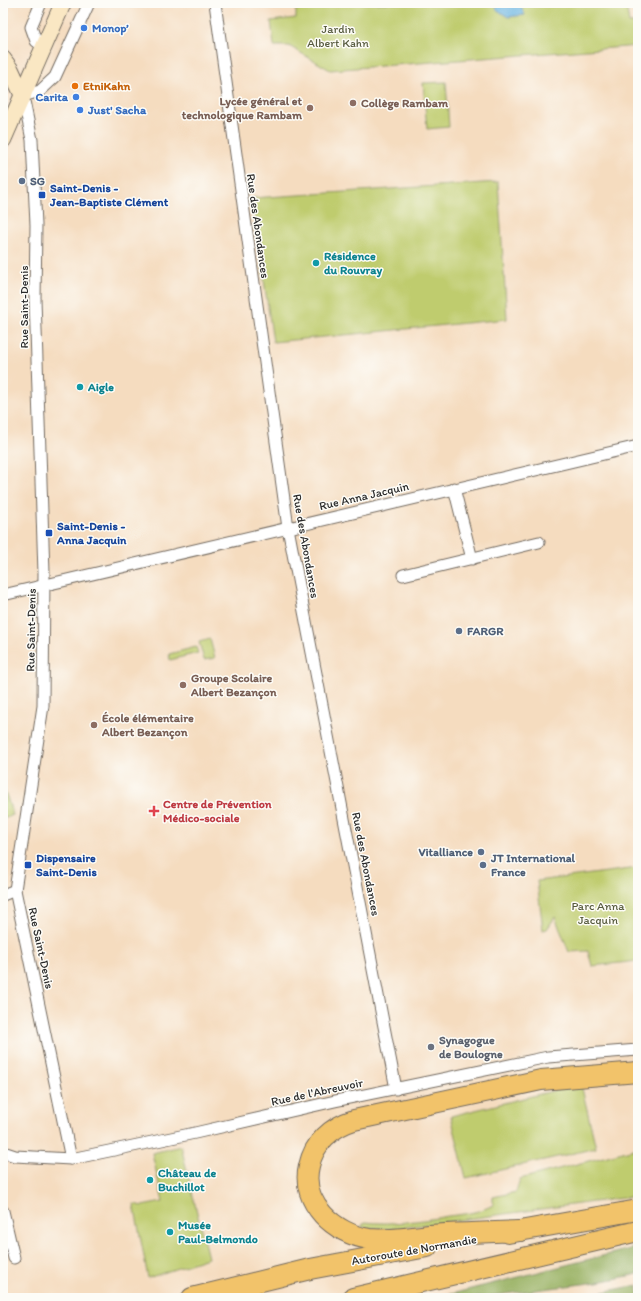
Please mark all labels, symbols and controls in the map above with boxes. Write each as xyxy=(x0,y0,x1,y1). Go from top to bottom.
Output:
place label: Monop’ xyxy=(92,21,129,36)
park label: Jardin Albert Kahn xyxy=(307,22,369,50)
marker: Monop’ xyxy=(79,23,89,33)
place label: EtniKahn xyxy=(83,79,131,93)
marker: EtniKahn xyxy=(70,81,80,91)
place label: Carita xyxy=(35,90,69,104)
marker: Carita xyxy=(71,92,81,102)
place label: Lycée général et technologique Rambam xyxy=(182,94,303,123)
place label: Collège Rambam xyxy=(361,96,449,111)
marker: Collège Rambam xyxy=(348,98,358,108)
place label: Just' Sacha xyxy=(87,103,147,117)
marker: Lycée général et technologique Rambam xyxy=(305,103,315,113)
marker: Just' Sacha xyxy=(75,105,85,115)
street label: Rue des Abondances xyxy=(244,173,272,279)
place label: SG xyxy=(30,174,45,188)
marker: SG xyxy=(17,176,27,186)
place label: Saint-Denis - Jean-Baptiste Clément xyxy=(49,181,169,210)
marker: Saint-Denis - Jean-Baptiste Clément xyxy=(37,190,47,200)
place label: Résidence du Rouvray xyxy=(324,249,382,278)
marker: Résidence du Rouvray xyxy=(311,258,321,268)
street label: Rue Saint-Denis xyxy=(17,265,31,349)
place label: Aigle xyxy=(87,380,114,395)
marker: Aigle xyxy=(75,382,85,392)
street label: Rue Anna Jacquin xyxy=(318,479,411,513)
street label: Rue des Abondances xyxy=(290,493,322,599)
place label: Saint-Denis - Anna Jacquin xyxy=(56,519,127,548)
marker: Saint-Denis - Anna Jacquin xyxy=(44,528,54,538)
street label: Rue Saint-Denis xyxy=(23,588,39,672)
place label: FARGR xyxy=(467,624,504,638)
marker: FARGR xyxy=(454,626,464,636)
place label: Groupe Scolaire Albert Bezançon xyxy=(190,671,277,700)
marker: Groupe Scolaire Albert Bezançon xyxy=(178,680,188,690)
place label: École élémentaire Albert Bezançon xyxy=(101,711,194,740)
marker: École élémentaire Albert Bezançon xyxy=(89,720,99,730)
place label: Centre de Prévention Médico-sociale xyxy=(163,797,272,825)
marker: Centre de Prévention Médico-sociale xyxy=(148,805,160,817)
street label: Rue des Abondances xyxy=(349,811,383,917)
place label: Vitalliance xyxy=(418,845,473,859)
marker: Vitalliance xyxy=(476,847,486,857)
place label: Dispensaire Saint-Denis xyxy=(36,851,97,879)
place label: JT International France xyxy=(490,851,576,879)
marker: Dispensaire Saint-Denis xyxy=(23,860,33,870)
marker: JT International France xyxy=(478,860,488,870)
park label: Parc Anna Jacquin xyxy=(571,899,625,927)
street label: Rue Saint-Denis xyxy=(26,906,56,990)
place label: Synagogue de Boulogne xyxy=(439,1033,503,1062)
marker: Synagogue de Boulogne xyxy=(426,1042,436,1052)
street label: Rue de l'Abreuvoir xyxy=(270,1075,364,1109)
place label: Château de Buchillot xyxy=(158,1166,216,1194)
marker: Château de Buchillot xyxy=(145,1175,155,1185)
place label: Musée Paul-Belmondo xyxy=(178,1218,258,1246)
marker: Musée Paul-Belmondo xyxy=(165,1227,175,1237)
street label: Autoroute de Normandie xyxy=(350,1232,478,1268)

